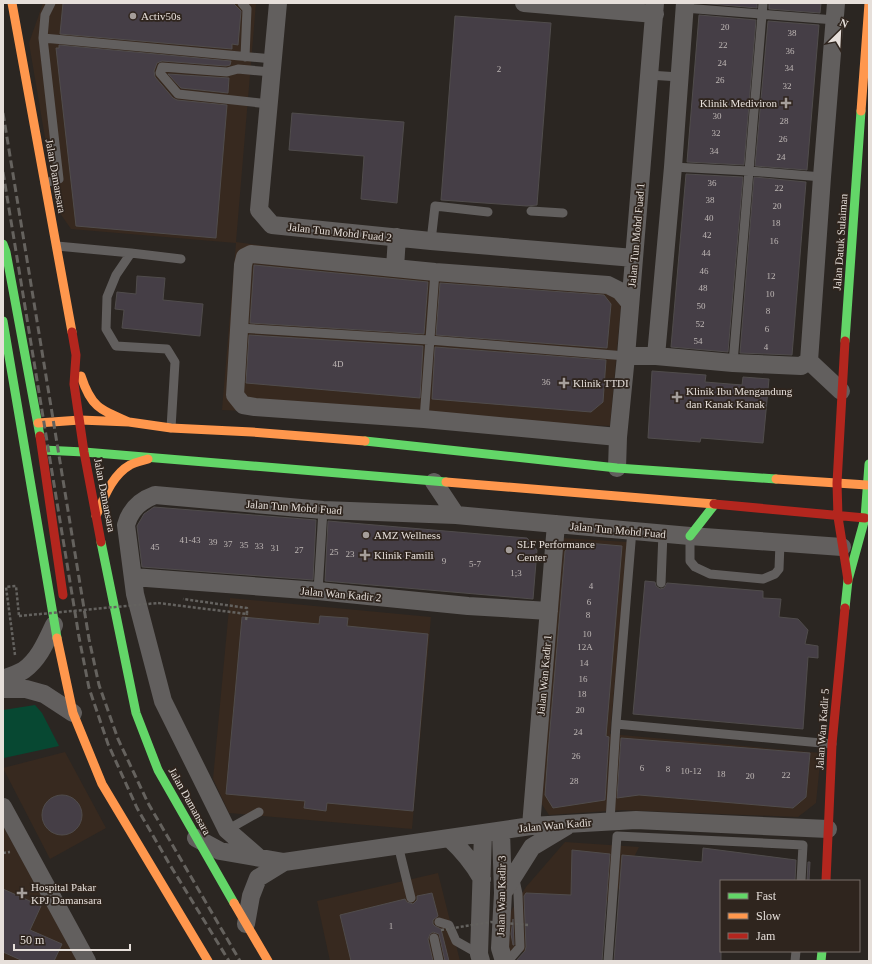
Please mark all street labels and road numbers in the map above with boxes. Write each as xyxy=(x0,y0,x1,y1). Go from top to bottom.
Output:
street label: Jalan Damansara xyxy=(44,138,68,214)
street label: Jalan Tun Mohd Fuad 1 xyxy=(625,182,647,288)
street label: Jalan Datuk Sulaiman xyxy=(831,193,849,291)
street label: Jalan Tun Mohd Fuad 2 xyxy=(287,221,393,243)
street label: Jalan Damansara xyxy=(92,457,118,533)
street label: Jalan Tun Mohd Fuad xyxy=(246,498,343,516)
street label: Jalan Tun Mohd Fuad xyxy=(570,520,667,540)
street label: Jalan Wan Kadir 2 xyxy=(300,584,382,604)
street label: Jalan Wan Kadir 1 xyxy=(534,634,554,716)
street label: Jalan Wan Kadir 5 xyxy=(813,688,831,770)
street label: Jalan Damansara xyxy=(167,765,213,837)
street label: Jalan Wan Kadir xyxy=(518,816,592,834)
street label: Jalan Wan Kadir 3 xyxy=(494,855,508,937)

